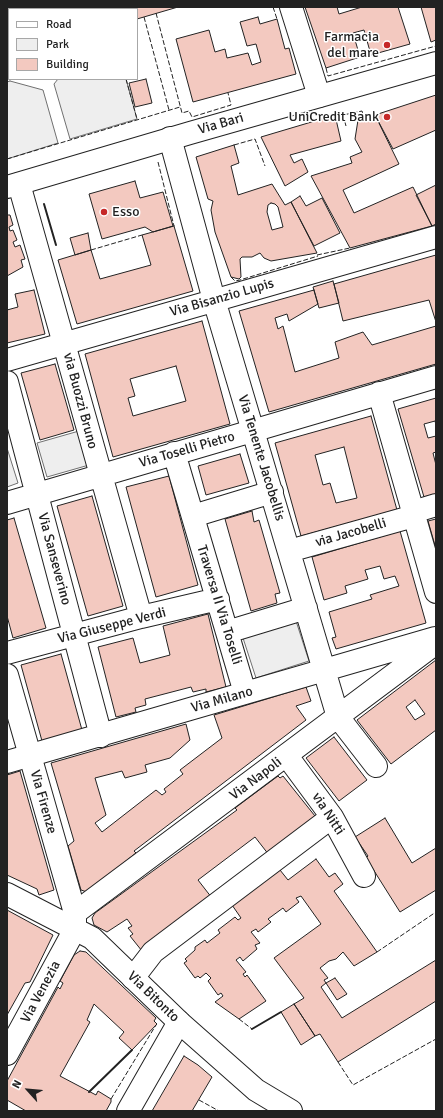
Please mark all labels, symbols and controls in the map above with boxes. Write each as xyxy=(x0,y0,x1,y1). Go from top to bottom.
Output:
legend xyxy=(8,8,138,80)
text: Road xyxy=(46,17,72,32)
place label: Farmacia del mare xyxy=(324,29,379,62)
text: Park xyxy=(46,37,69,52)
marker: Farmacia del mare xyxy=(382,40,392,50)
text: Building xyxy=(46,57,89,72)
street label: Via Bari xyxy=(196,109,246,139)
place label: UniCredit Bank xyxy=(289,109,379,125)
marker: UniCredit Bank xyxy=(382,112,392,122)
place label: Esso xyxy=(112,204,139,220)
marker: Esso xyxy=(99,207,109,217)
street label: Via Bisanzio Lupis xyxy=(168,275,276,321)
street label: via Buozzi Bruno xyxy=(59,351,101,451)
street label: Via Tenente Jacobellis xyxy=(234,393,288,523)
street label: Via Toselli Pietro xyxy=(137,428,237,472)
street label: Via Sanseverino xyxy=(34,511,74,607)
street label: via Jacobelli xyxy=(314,515,388,551)
street label: Traversa II Via Toselli xyxy=(193,543,245,667)
street label: Via Giuseppe Verdi xyxy=(56,604,168,648)
street label: Via Milano xyxy=(189,683,255,717)
street label: Via Napoli xyxy=(227,754,285,804)
street label: Via Firenze xyxy=(26,768,60,836)
street label: via Nitti xyxy=(308,790,348,838)
street label: Via Venezia xyxy=(18,958,64,1026)
street label: Via Bitonto xyxy=(123,968,183,1026)
north arrow xyxy=(8,1070,48,1110)
text: N xyxy=(9,1078,24,1091)

